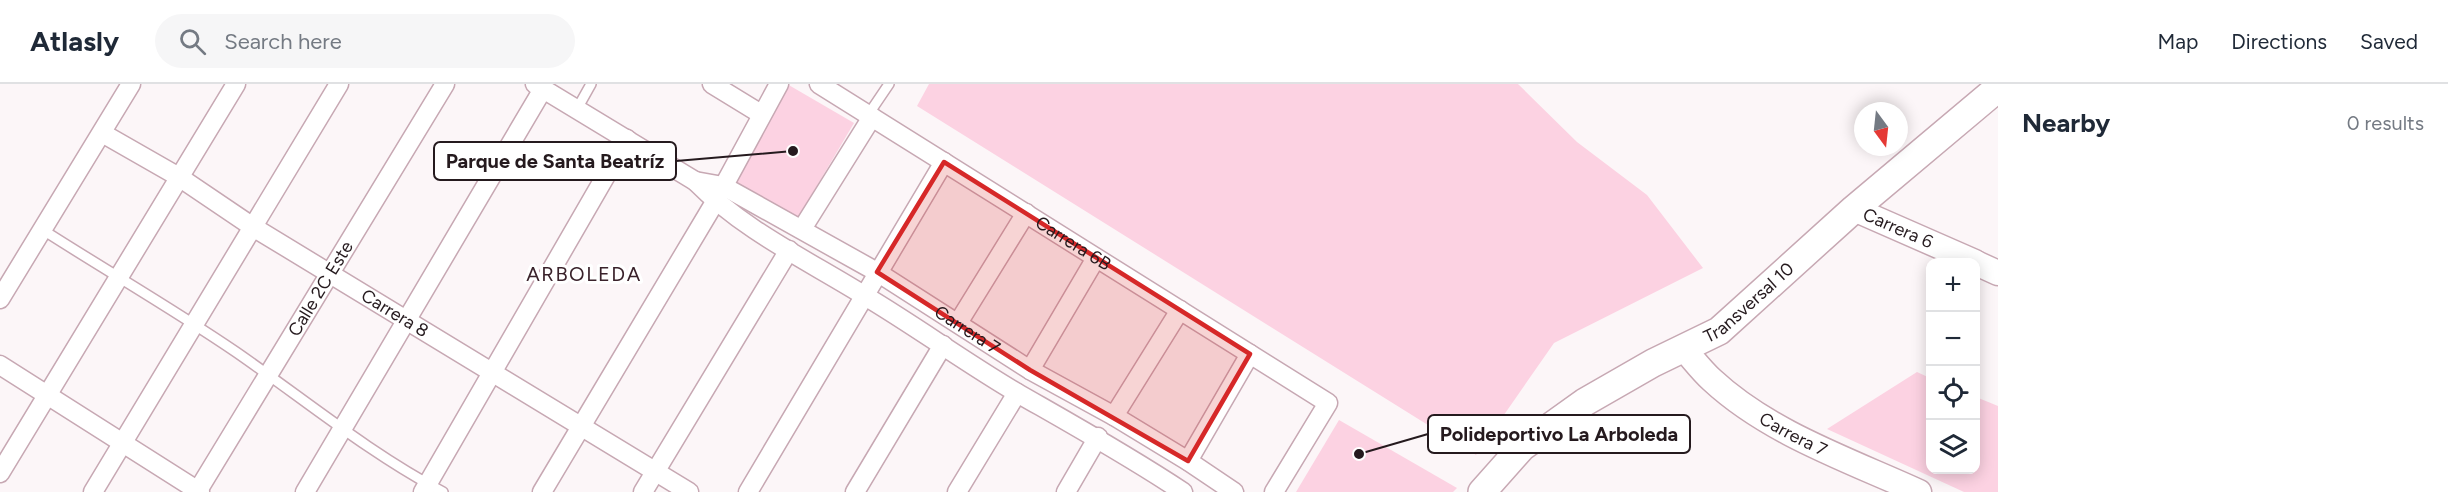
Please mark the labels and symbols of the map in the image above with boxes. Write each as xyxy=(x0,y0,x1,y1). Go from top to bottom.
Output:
north arrow xyxy=(1854,102,1908,156)
callout: Parque de Santa Beatríz xyxy=(434,142,676,180)
text: Parque de Santa Beatríz xyxy=(446,149,664,173)
street label: Carrera 6 xyxy=(1860,203,1936,253)
street label: Carrera 6B xyxy=(1031,211,1115,275)
street label: Calle 2C Este xyxy=(283,237,358,340)
street label: Transversal 10 xyxy=(1700,258,1798,348)
district label: ARBOLEDA xyxy=(526,262,642,286)
street label: Carrera 8 xyxy=(357,284,433,342)
street label: Carrera 7 xyxy=(930,301,1004,359)
street label: Carrera 7 xyxy=(1755,407,1831,461)
callout: Polideportivo La Arboleda xyxy=(1428,415,1690,453)
text: Polideportivo La Arboleda xyxy=(1440,422,1678,446)

